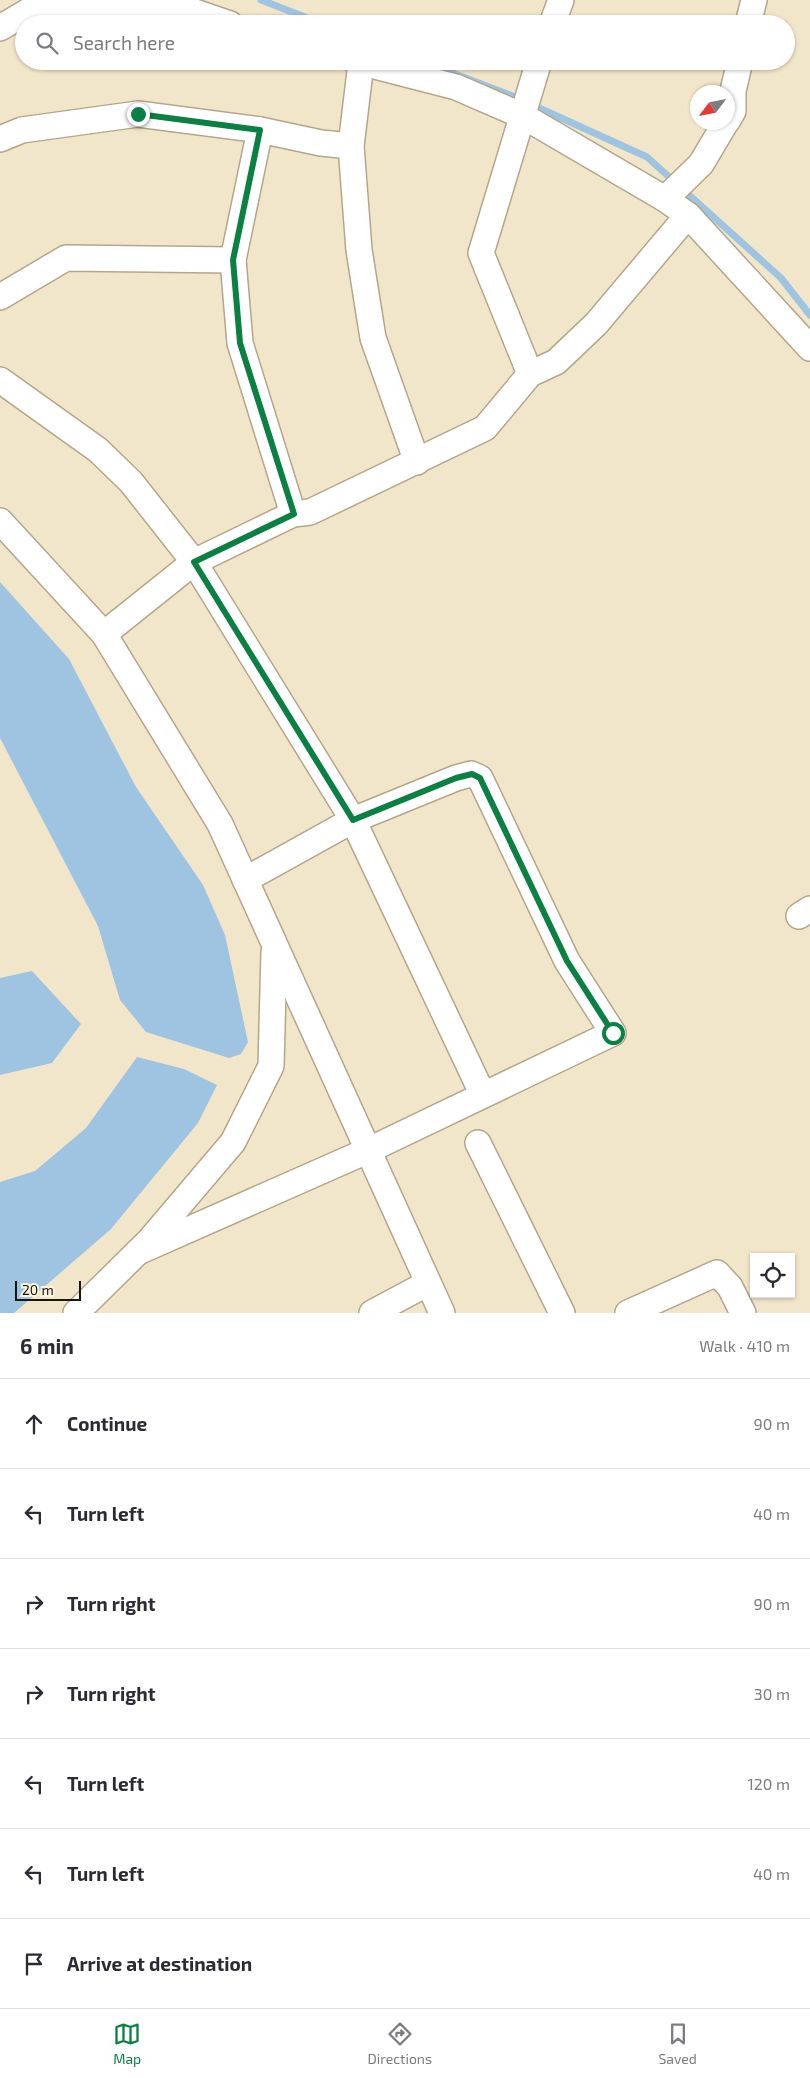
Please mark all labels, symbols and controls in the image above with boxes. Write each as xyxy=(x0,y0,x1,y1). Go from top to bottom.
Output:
search box xyxy=(15,15,795,70)
icon: search xyxy=(33,29,61,57)
text: Search here xyxy=(73,31,175,54)
north arrow xyxy=(690,85,735,130)
route end xyxy=(127,103,150,126)
route start xyxy=(602,1022,625,1045)
map controls xyxy=(750,1253,795,1298)
button: locate xyxy=(750,1253,795,1298)
scale bar xyxy=(15,1278,81,1301)
text: 20 m xyxy=(22,1281,54,1298)
text: 6 min xyxy=(20,1333,74,1358)
text: Walk · 410 m xyxy=(699,1336,790,1355)
icon: ahead xyxy=(20,1410,48,1438)
text: Continue xyxy=(67,1412,147,1435)
text: 90 m xyxy=(754,1414,790,1433)
icon: left xyxy=(20,1500,48,1528)
text: Turn left xyxy=(67,1502,144,1525)
text: 40 m xyxy=(753,1504,790,1523)
icon: right xyxy=(20,1590,48,1618)
text: Turn right xyxy=(67,1592,155,1615)
text: 90 m xyxy=(754,1594,790,1613)
icon: right xyxy=(20,1680,48,1708)
text: Turn right xyxy=(67,1682,155,1705)
text: 30 m xyxy=(754,1684,790,1703)
icon: left xyxy=(20,1770,48,1798)
text: Turn left xyxy=(67,1772,144,1795)
text: 120 m xyxy=(747,1774,790,1793)
icon: left xyxy=(20,1860,48,1888)
text: Turn left xyxy=(67,1862,144,1885)
text: 40 m xyxy=(753,1864,790,1883)
icon: arrive xyxy=(20,1950,48,1978)
text: Arrive at destination xyxy=(67,1952,252,1975)
tab: Map xyxy=(113,2020,141,2067)
tab: Directions xyxy=(368,2020,432,2067)
tab: Saved xyxy=(658,2020,697,2067)

